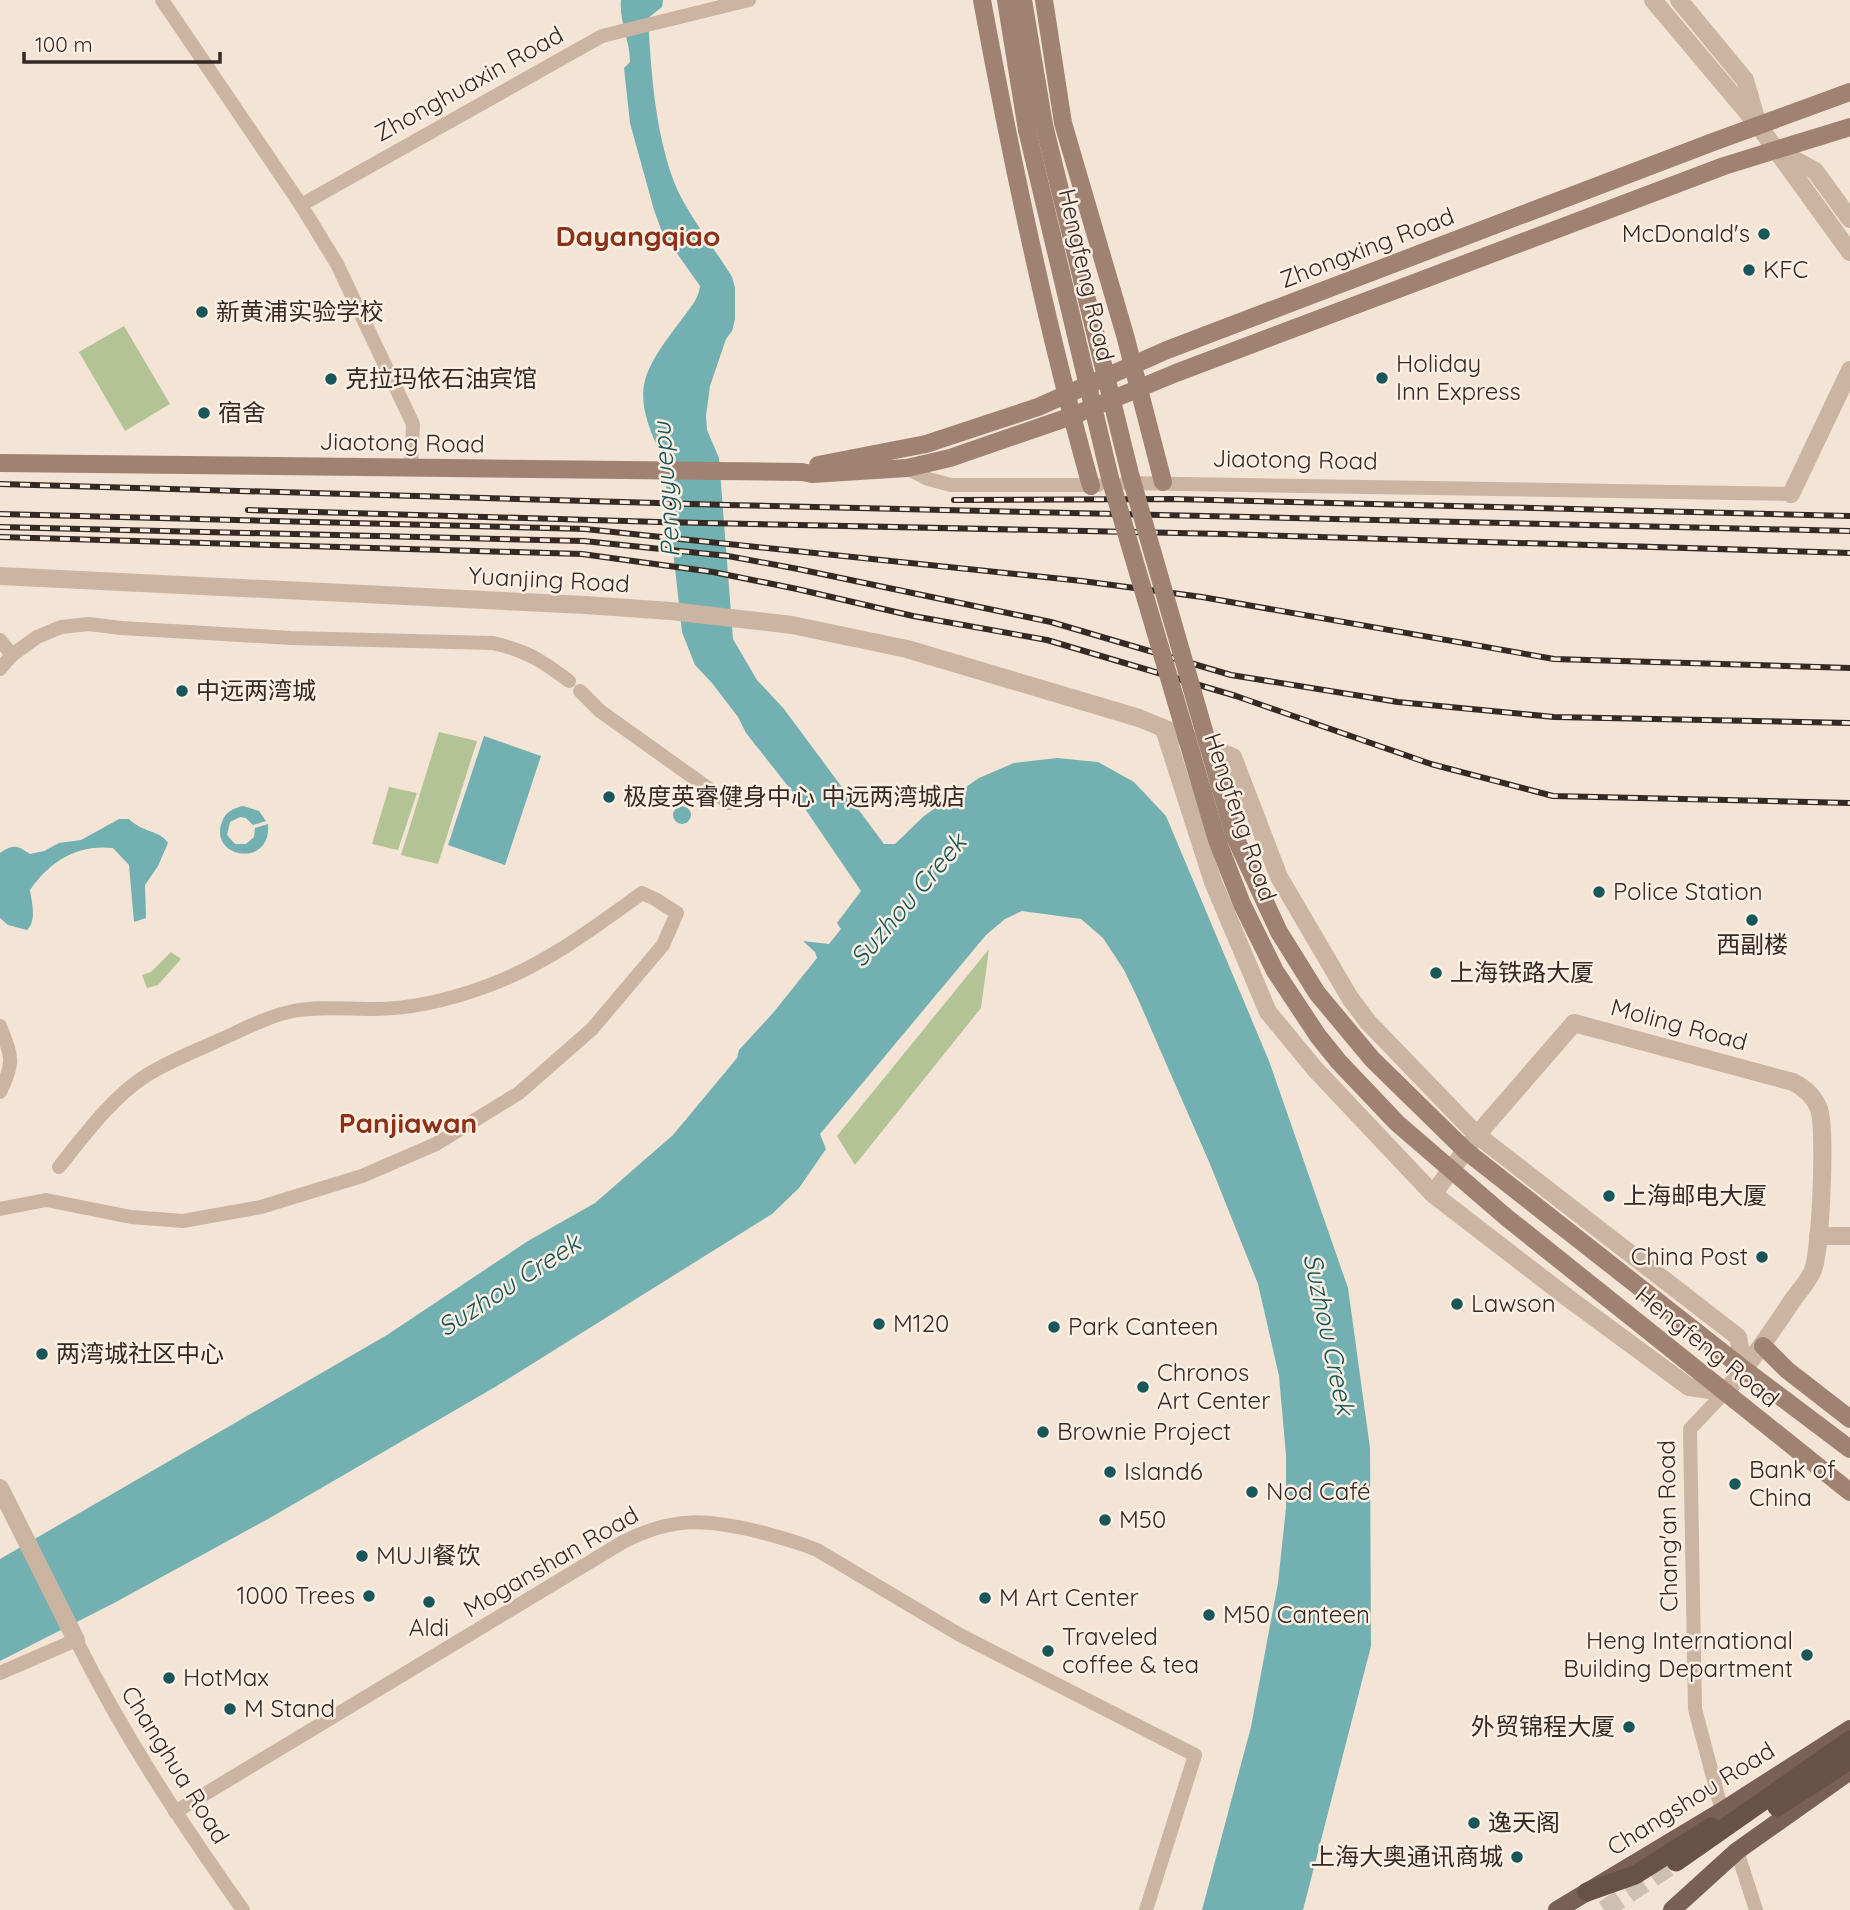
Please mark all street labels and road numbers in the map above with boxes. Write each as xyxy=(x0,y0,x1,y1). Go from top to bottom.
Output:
street label: Zhonghuaxin Road xyxy=(369,19,568,147)
street label: Hengfeng Road xyxy=(1053,186,1121,364)
street label: Zhongxing Road xyxy=(1275,200,1458,294)
street label: Jiaotong Road xyxy=(319,426,485,458)
street label: Jiaotong Road xyxy=(1212,443,1378,475)
street label: Yuanjing Road xyxy=(468,560,631,598)
street label: Hengfeng Road xyxy=(1198,729,1284,905)
street label: Moling Road xyxy=(1608,991,1751,1057)
street label: Hengfeng Road xyxy=(1630,1279,1785,1413)
street label: Chang'an Road xyxy=(1651,1440,1683,1612)
street label: Moganshan Road xyxy=(458,1499,643,1623)
street label: Changhua Road xyxy=(115,1680,236,1849)
street label: Changshou Road xyxy=(1601,1735,1780,1862)

